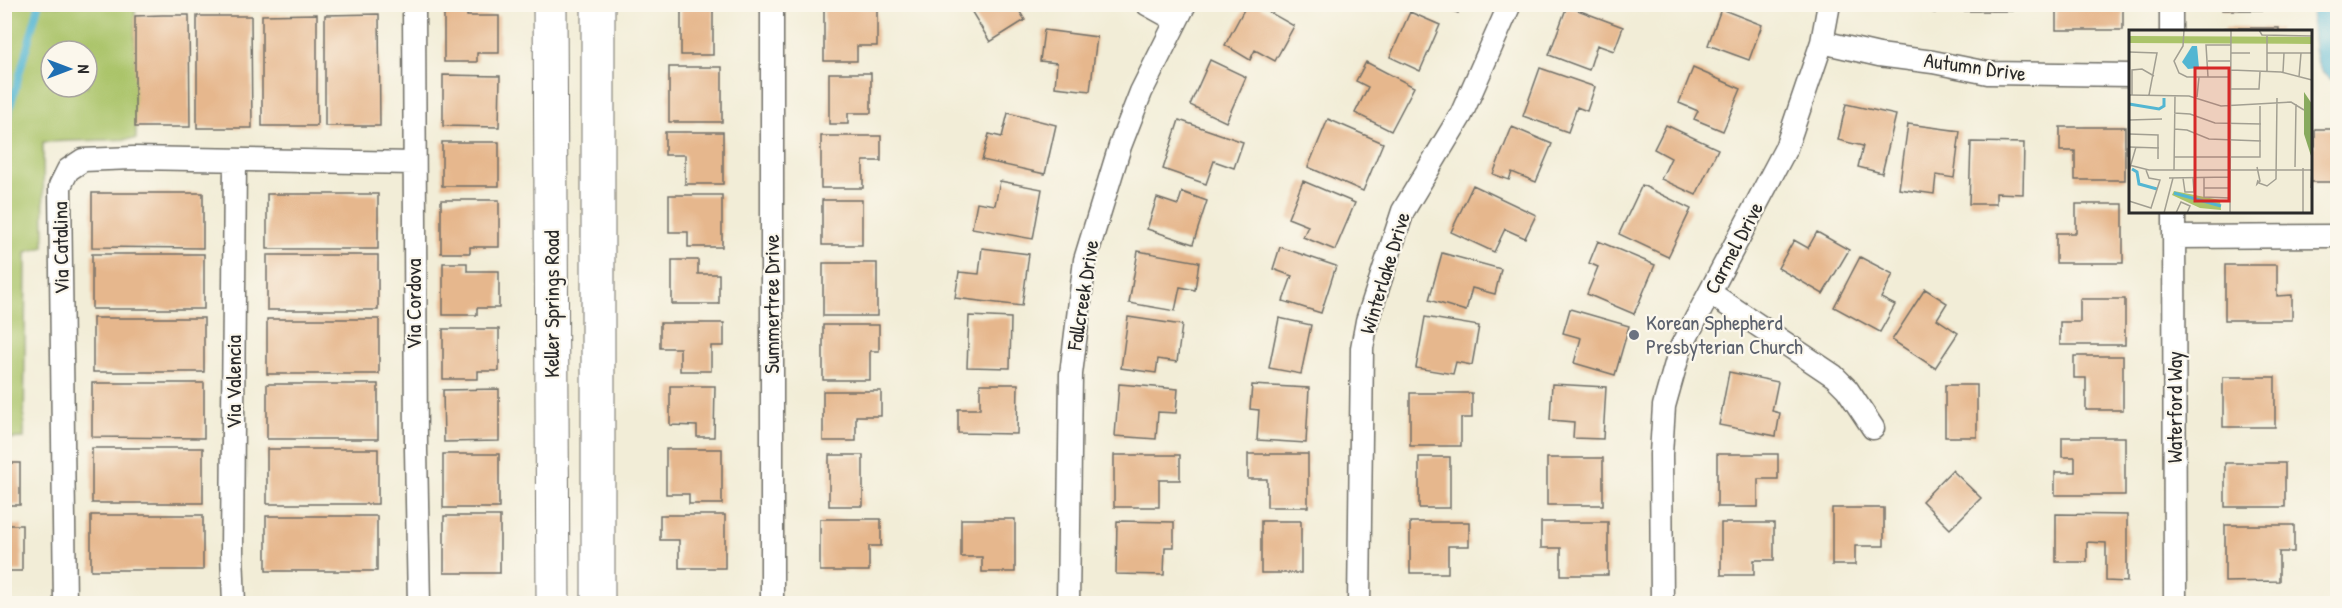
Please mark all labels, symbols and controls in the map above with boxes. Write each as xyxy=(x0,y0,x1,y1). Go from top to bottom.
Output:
inset map xyxy=(2129,30,2312,213)
north arrow xyxy=(39,39,99,99)
street label: Autumn Drive xyxy=(1922,45,2028,88)
text: N xyxy=(73,65,95,74)
street label: Carmel Drive xyxy=(1697,197,1770,299)
street label: Via Catalina xyxy=(45,201,76,295)
street label: Winterlake Drive xyxy=(1352,208,1417,337)
street label: Keller Springs Road xyxy=(537,230,566,378)
street label: Summertree Drive xyxy=(757,234,786,374)
street label: Fallcreek Drive xyxy=(1059,238,1106,353)
street label: Via Cordova xyxy=(399,259,428,349)
place label: Korean Sphepherd Presbyterian Church xyxy=(1646,308,1803,361)
marker: Korean Sphepherd Presbyterian Church xyxy=(1627,328,1641,342)
street label: Via Valencia xyxy=(219,335,248,429)
street label: Waterford Way xyxy=(2160,351,2189,463)

